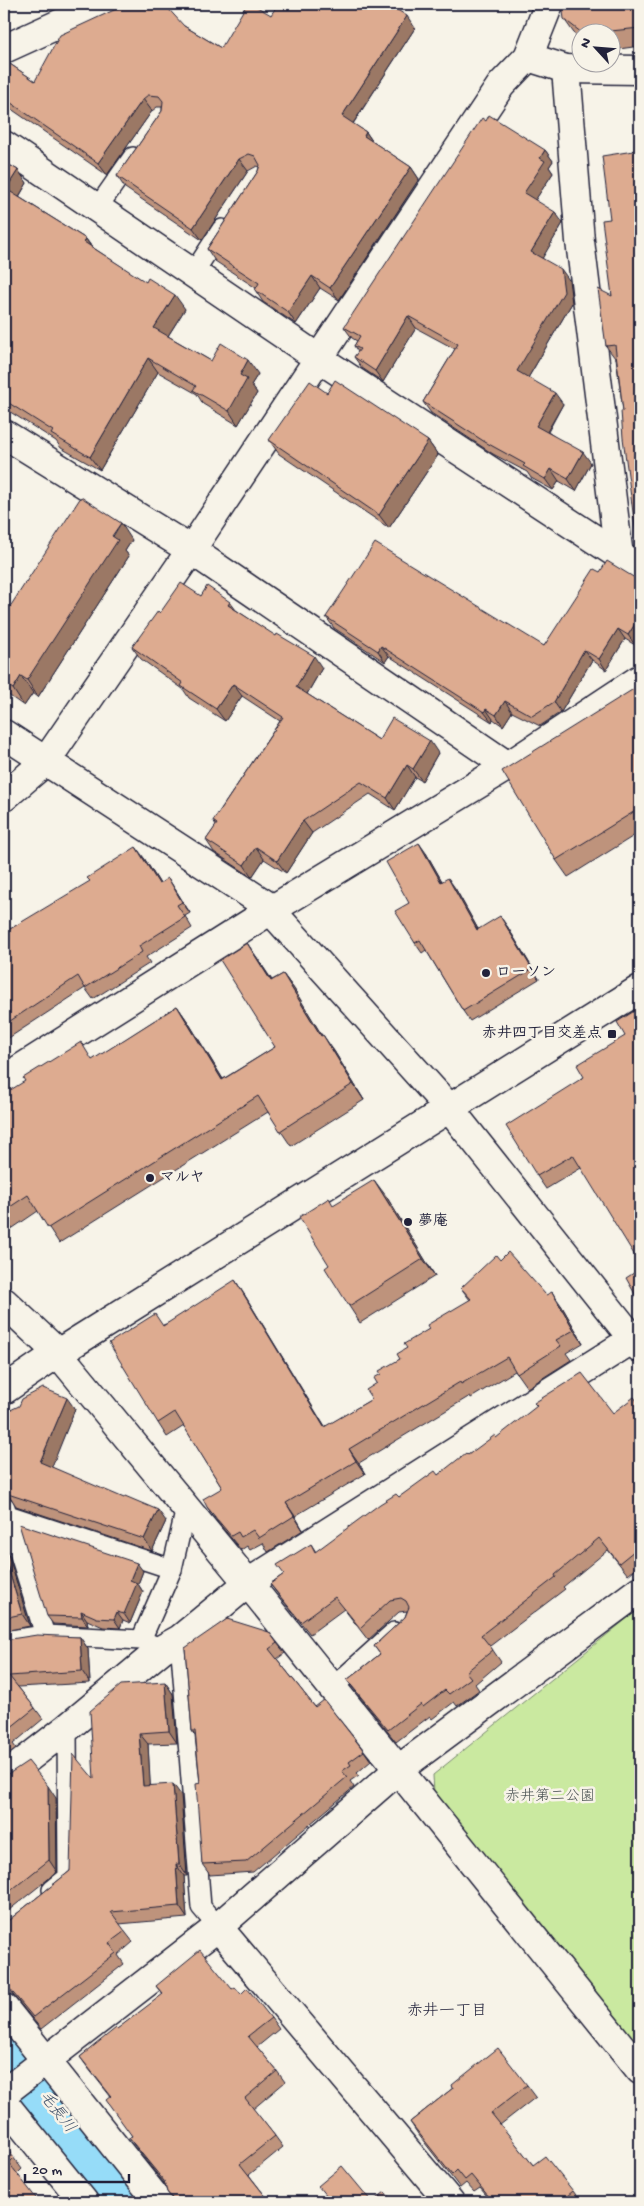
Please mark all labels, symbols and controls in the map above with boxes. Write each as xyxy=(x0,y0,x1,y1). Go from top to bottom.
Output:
north arrow xyxy=(572,22,622,72)
text: N xyxy=(577,36,596,51)
place label: ローソン xyxy=(496,964,556,982)
marker: ローソン xyxy=(480,967,492,979)
place label: 赤井四丁目交差点 xyxy=(482,1024,602,1043)
marker: 赤井四丁目交差点 xyxy=(606,1028,618,1040)
place label: マルヤ xyxy=(160,1169,205,1187)
marker: マルヤ xyxy=(144,1172,156,1184)
place label: 夢庵 xyxy=(418,1212,448,1231)
marker: 夢庵 xyxy=(402,1216,414,1228)
park label: 赤井第二公園 xyxy=(505,1787,595,1806)
district label: 赤井一丁目 xyxy=(407,2002,487,2022)
water label: 毛長川 xyxy=(34,2088,79,2138)
scale bar xyxy=(25,2151,129,2183)
text: 20 m xyxy=(32,2162,62,2180)

